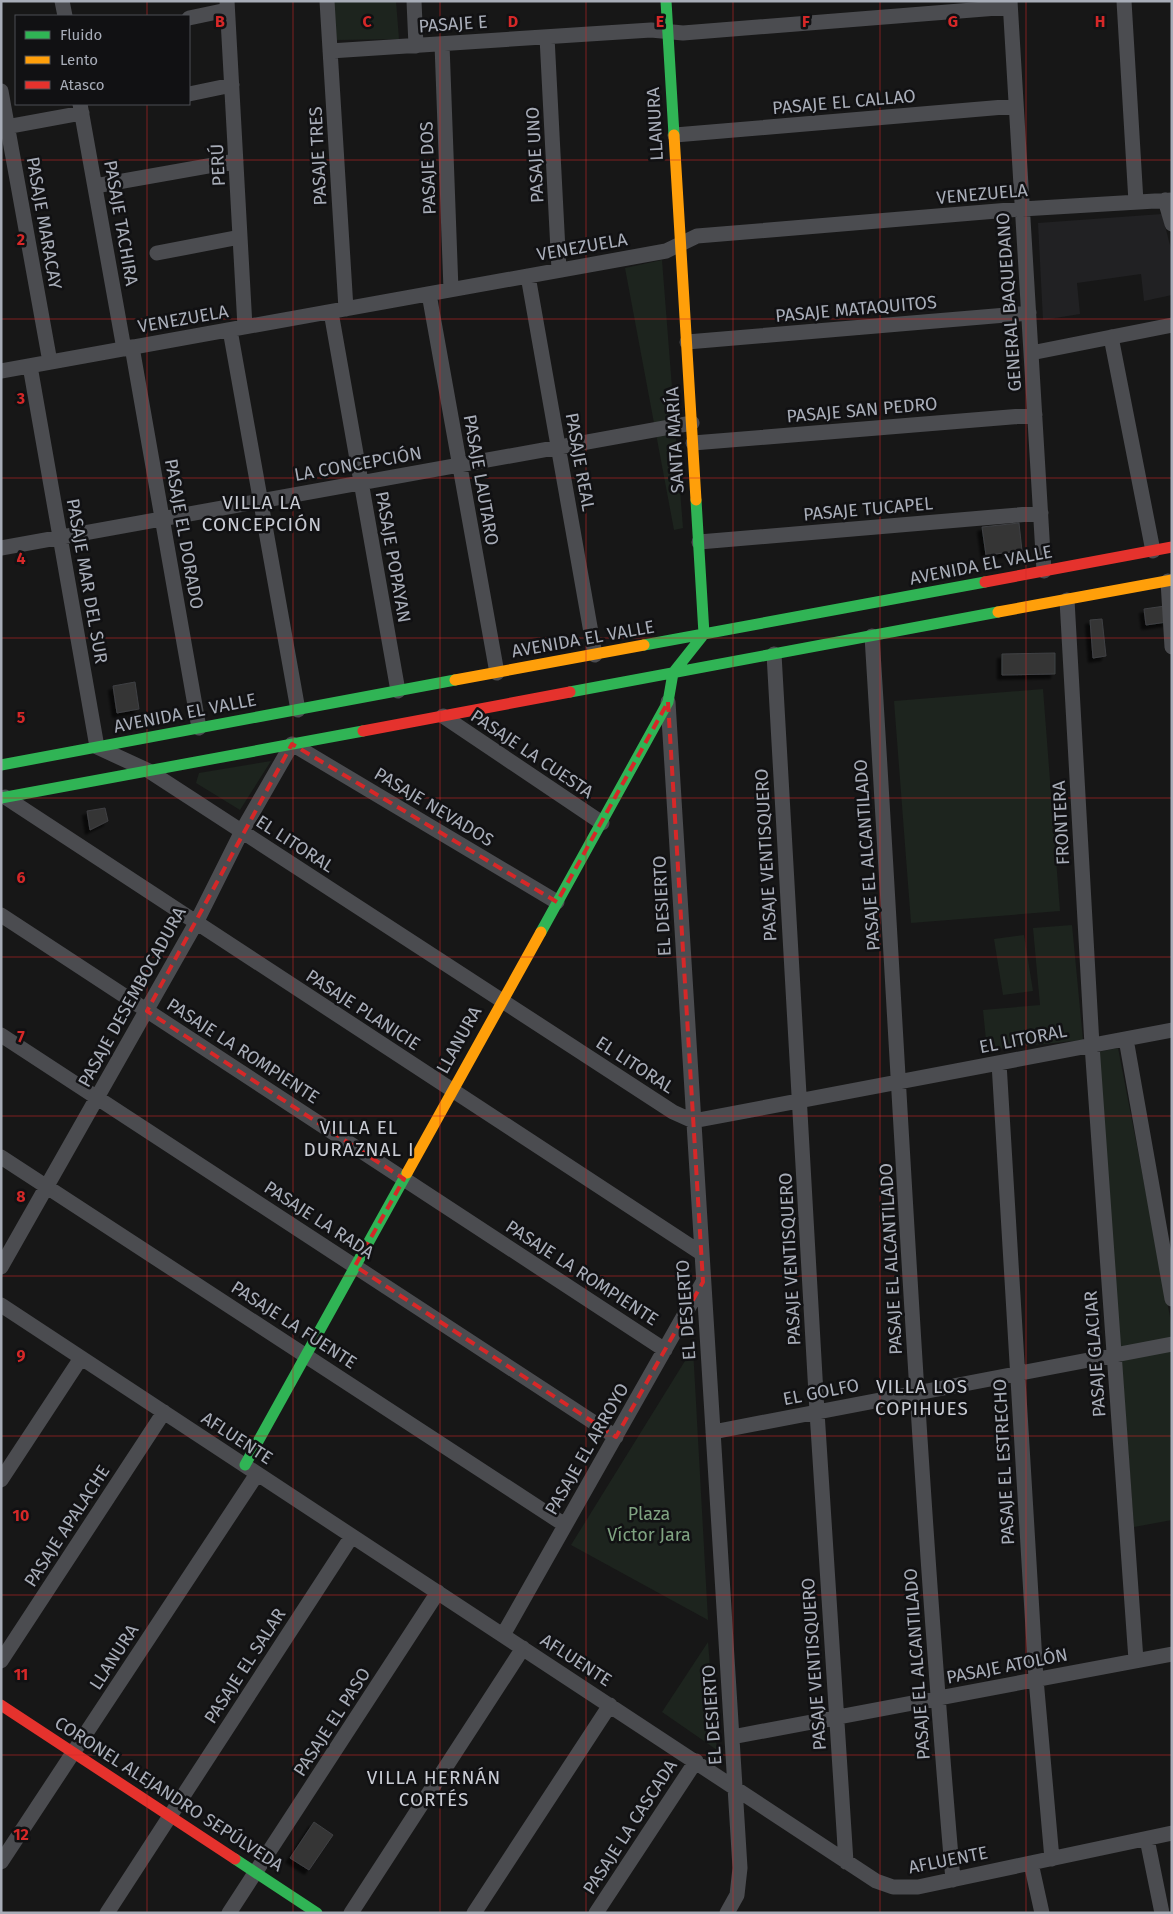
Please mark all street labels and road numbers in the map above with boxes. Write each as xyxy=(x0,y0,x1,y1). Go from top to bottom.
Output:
street label: PASAJE E xyxy=(418,11,488,37)
street label: PASAJE EL CALLAO xyxy=(771,85,917,119)
street label: LLANURA xyxy=(642,86,668,161)
street label: PASAJE TRES xyxy=(304,106,332,206)
street label: PASAJE UNO xyxy=(521,106,549,204)
street label: PASAJE DOS xyxy=(415,121,441,215)
street label: PERÚ xyxy=(205,143,230,187)
street label: PASAJE MARACAY xyxy=(22,155,67,291)
street label: PASAJE TACHIRA xyxy=(99,159,143,288)
street label: VENEZUELA xyxy=(936,179,1029,209)
street label: GENERAL BAQUEDANO xyxy=(992,212,1026,392)
street label: VENEZUELA xyxy=(535,228,630,266)
street label: PASAJE MATAQUITOS xyxy=(774,291,938,327)
street label: VENEZUELA xyxy=(136,300,231,338)
street label: SANTA MARÍA xyxy=(660,385,689,494)
street label: PASAJE SAN PEDRO xyxy=(786,392,938,428)
street label: PASAJE REAL xyxy=(561,411,599,513)
street label: PASAJE LAUTARO xyxy=(459,413,503,547)
street label: LA CONCEPCIÓN xyxy=(293,442,423,486)
street label: PASAJE EL DORADO xyxy=(160,457,208,611)
street label: PASAJE POPAYAN xyxy=(371,490,415,624)
street label: PASAJE TUCAPEL xyxy=(802,492,934,526)
street label: PASAJE MAR DEL SUR xyxy=(62,497,112,665)
street label: AVENIDA EL VALLE xyxy=(908,540,1054,590)
street label: AVENIDA EL VALLE xyxy=(510,616,656,662)
street label: AVENIDA EL VALLE xyxy=(112,688,258,738)
street label: PASAJE LA CUESTA xyxy=(467,705,598,803)
street label: PASAJE EL ALCANTILADO xyxy=(849,758,885,952)
street label: PASAJE NEVADOS xyxy=(370,763,498,851)
street label: PASAJE VENTISQUERO xyxy=(750,768,782,942)
street label: FRONTERA xyxy=(1048,780,1074,866)
street label: EL LITORAL xyxy=(252,811,338,877)
street label: EL DESIERTO xyxy=(648,855,676,957)
street label: PASAJE DESEMBOCADURA xyxy=(73,902,191,1091)
street label: PASAJE PLANICIE xyxy=(302,965,424,1055)
street label: PASAJE LA ROMPIENTE xyxy=(163,993,323,1109)
street label: LLANURA xyxy=(432,1002,487,1078)
street label: EL LITORAL xyxy=(977,1020,1069,1058)
street label: EL LITORAL xyxy=(592,1032,678,1098)
street label: PASAJE EL ALCANTILADO xyxy=(875,1163,907,1355)
street label: PASAJE VENTISQUERO xyxy=(774,1172,806,1346)
street label: PASAJE LA RADA xyxy=(260,1176,379,1264)
street label: PASAJE LA ROMPIENTE xyxy=(502,1215,662,1331)
street label: EL DESIERTO xyxy=(672,1259,700,1361)
street label: PASAJE LA FUENTE xyxy=(227,1276,361,1374)
street label: PASAJE GLACIAR xyxy=(1080,1290,1110,1418)
street label: EL GOLFO xyxy=(781,1374,861,1410)
street label: PASAJE EL ESTRECHO xyxy=(989,1378,1019,1546)
street label: PASAJE EL ARROYO xyxy=(540,1379,634,1519)
street label: AFLUENTE xyxy=(197,1407,277,1469)
street label: PASAJE APALACHE xyxy=(19,1461,115,1591)
street label: PASAJE EL ALCANTILADO xyxy=(899,1567,935,1761)
street label: PASAJE VENTISQUERO xyxy=(797,1577,831,1751)
street label: PASAJE EL SALAR xyxy=(200,1604,291,1728)
street label: LLANURA xyxy=(85,1620,144,1694)
street label: AFLUENTE xyxy=(536,1629,616,1691)
street label: PASAJE ATOLÓN xyxy=(944,1643,1070,1689)
street label: PASAJE EL PASO xyxy=(289,1664,375,1780)
street label: EL DESIERTO xyxy=(698,1664,726,1766)
street label: CORONEL ALEJANDRO SEPÚLVEDA xyxy=(51,1711,289,1877)
street label: PASAJE LA CASCADA xyxy=(578,1755,682,1898)
street label: AFLUENTE xyxy=(906,1842,990,1878)

